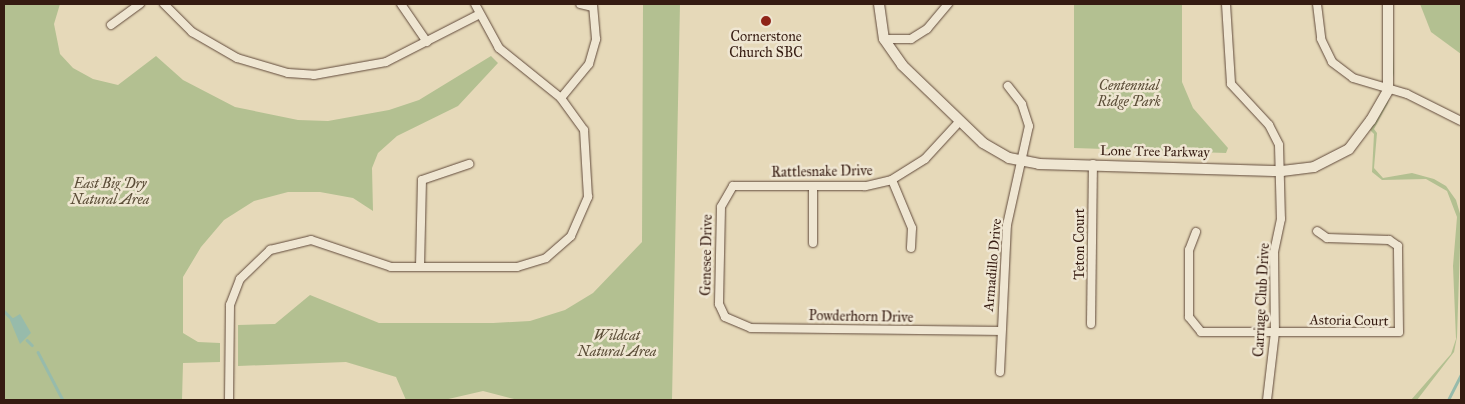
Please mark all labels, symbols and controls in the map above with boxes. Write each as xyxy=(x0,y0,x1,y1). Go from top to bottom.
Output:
marker: Cornerstone Church SBC xyxy=(760,15,772,27)
place label: Cornerstone Church SBC xyxy=(729,29,803,62)
park label: Centennial Ridge Park xyxy=(1097,78,1161,110)
street label: Lone Tree Parkway xyxy=(1100,143,1210,161)
street label: Rattlesnake Drive xyxy=(771,163,873,181)
park label: East Big Dry Natural Area xyxy=(71,176,149,208)
street label: Teton Court xyxy=(1072,208,1088,280)
street label: Genesee Drive xyxy=(698,214,716,296)
street label: Armadillo Drive xyxy=(981,218,1005,312)
street label: Carriage Club Drive xyxy=(1251,243,1273,357)
street label: Powderhorn Drive xyxy=(808,308,914,326)
street label: Astoria Court xyxy=(1309,312,1389,330)
park label: Wildcat Natural Area xyxy=(578,328,656,361)

